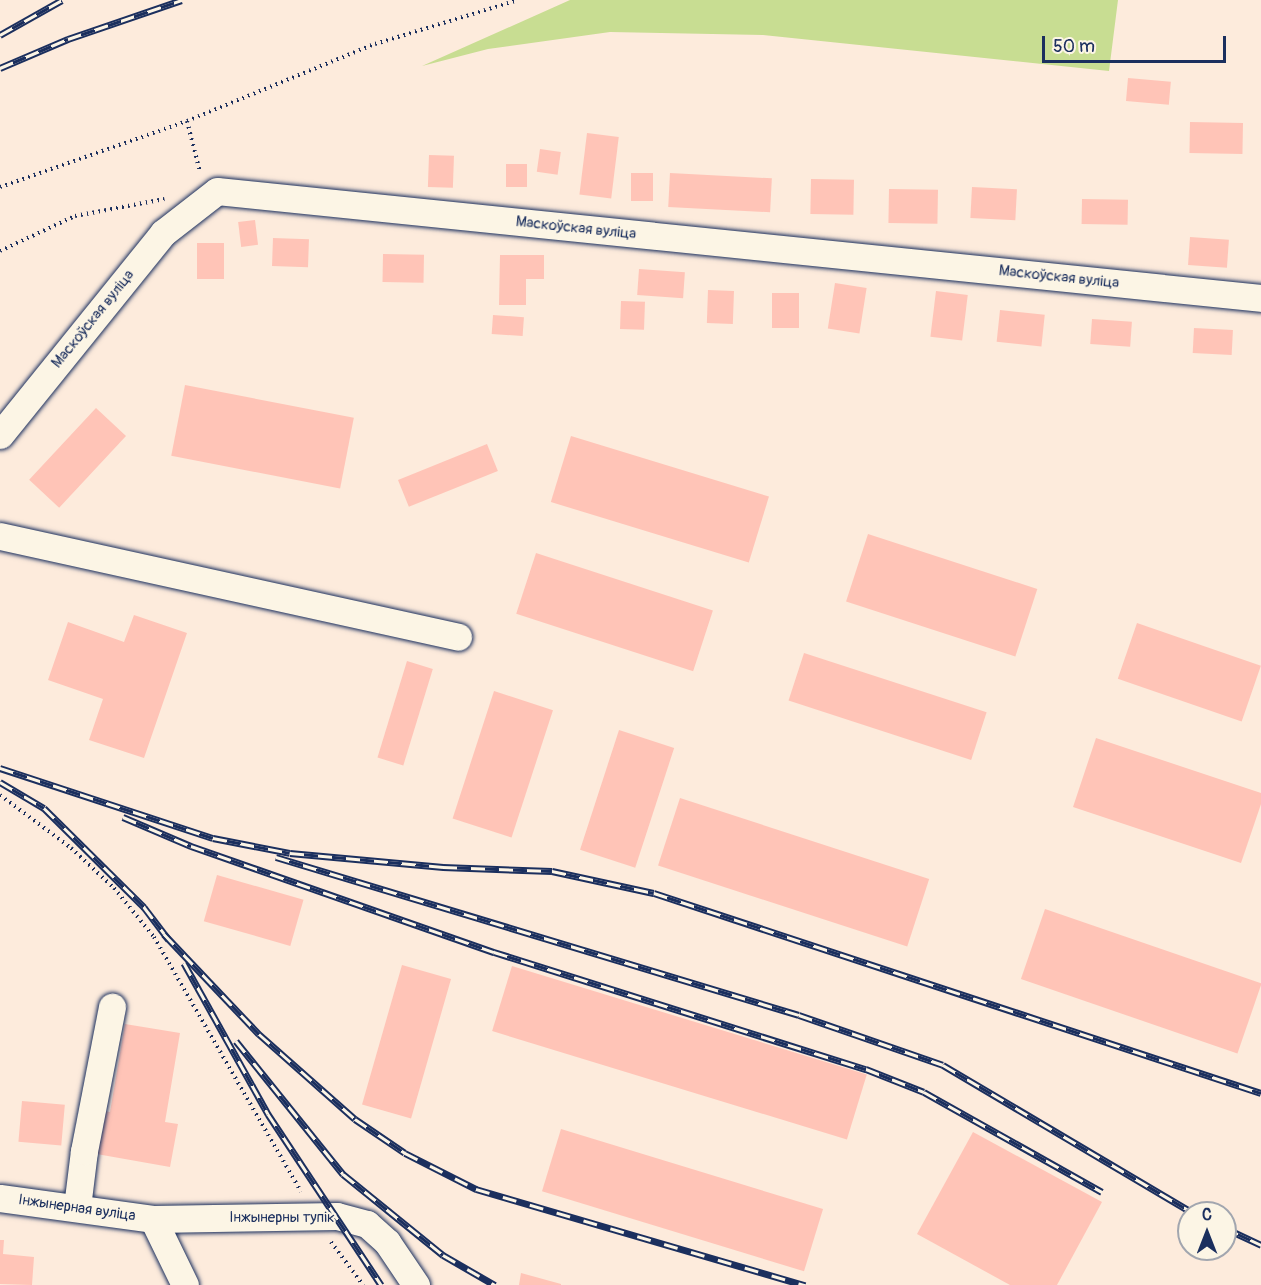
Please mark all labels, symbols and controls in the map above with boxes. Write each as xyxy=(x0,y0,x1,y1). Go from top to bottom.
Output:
scale bar xyxy=(1045,24,1230,62)
text: 50 m xyxy=(1053,35,1095,58)
street label: Маскоўская вуліца xyxy=(515,213,637,243)
street label: Маскоўская вуліца xyxy=(998,262,1120,292)
street label: Маскоўская вуліца xyxy=(48,266,138,372)
street label: Інжынерная вуліца xyxy=(17,1191,137,1225)
north arrow xyxy=(1177,1201,1237,1261)
text: С xyxy=(1202,1205,1212,1225)
street label: Інжынерны тупік xyxy=(229,1209,335,1227)

